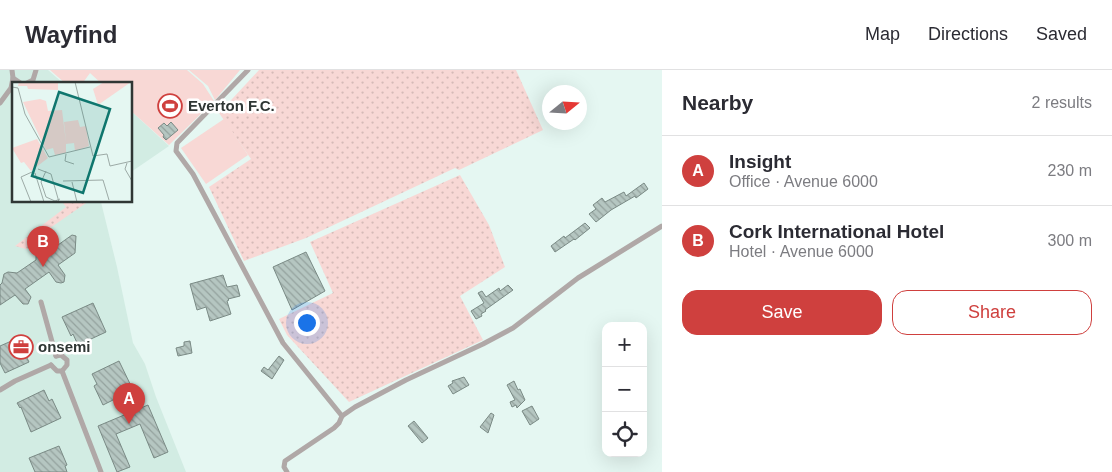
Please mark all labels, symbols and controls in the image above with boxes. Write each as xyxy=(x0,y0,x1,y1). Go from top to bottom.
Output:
text: Wayfind xyxy=(25,21,117,48)
text: Map xyxy=(865,24,900,44)
text: Directions xyxy=(928,24,1008,44)
text: Saved xyxy=(1036,24,1087,44)
inset map xyxy=(12,82,132,202)
north arrow xyxy=(542,85,587,130)
text: Nearby xyxy=(682,91,753,114)
sports icon: Everton F.C. xyxy=(157,93,183,119)
text: 2 results xyxy=(1032,94,1092,111)
place label: Everton F.C. xyxy=(188,97,275,114)
text: Insight xyxy=(729,151,791,172)
text: A xyxy=(692,162,704,179)
text: 230 m xyxy=(1048,162,1092,179)
text: Office · Avenue 6000 xyxy=(729,173,878,190)
text: Cork International Hotel xyxy=(729,221,944,242)
pin: B xyxy=(27,226,59,267)
text: B xyxy=(692,232,704,249)
text: 300 m xyxy=(1048,232,1092,249)
text: Hotel · Avenue 6000 xyxy=(729,243,874,260)
button: Save xyxy=(682,290,882,335)
button: Share xyxy=(892,290,1092,335)
your location xyxy=(294,310,320,336)
map controls xyxy=(602,322,647,457)
button: + xyxy=(602,322,647,367)
office icon: onsemi xyxy=(8,334,34,360)
place label: onsemi xyxy=(38,338,91,355)
button: − xyxy=(602,367,647,412)
pin: A xyxy=(113,383,145,424)
button: locate xyxy=(602,412,647,457)

